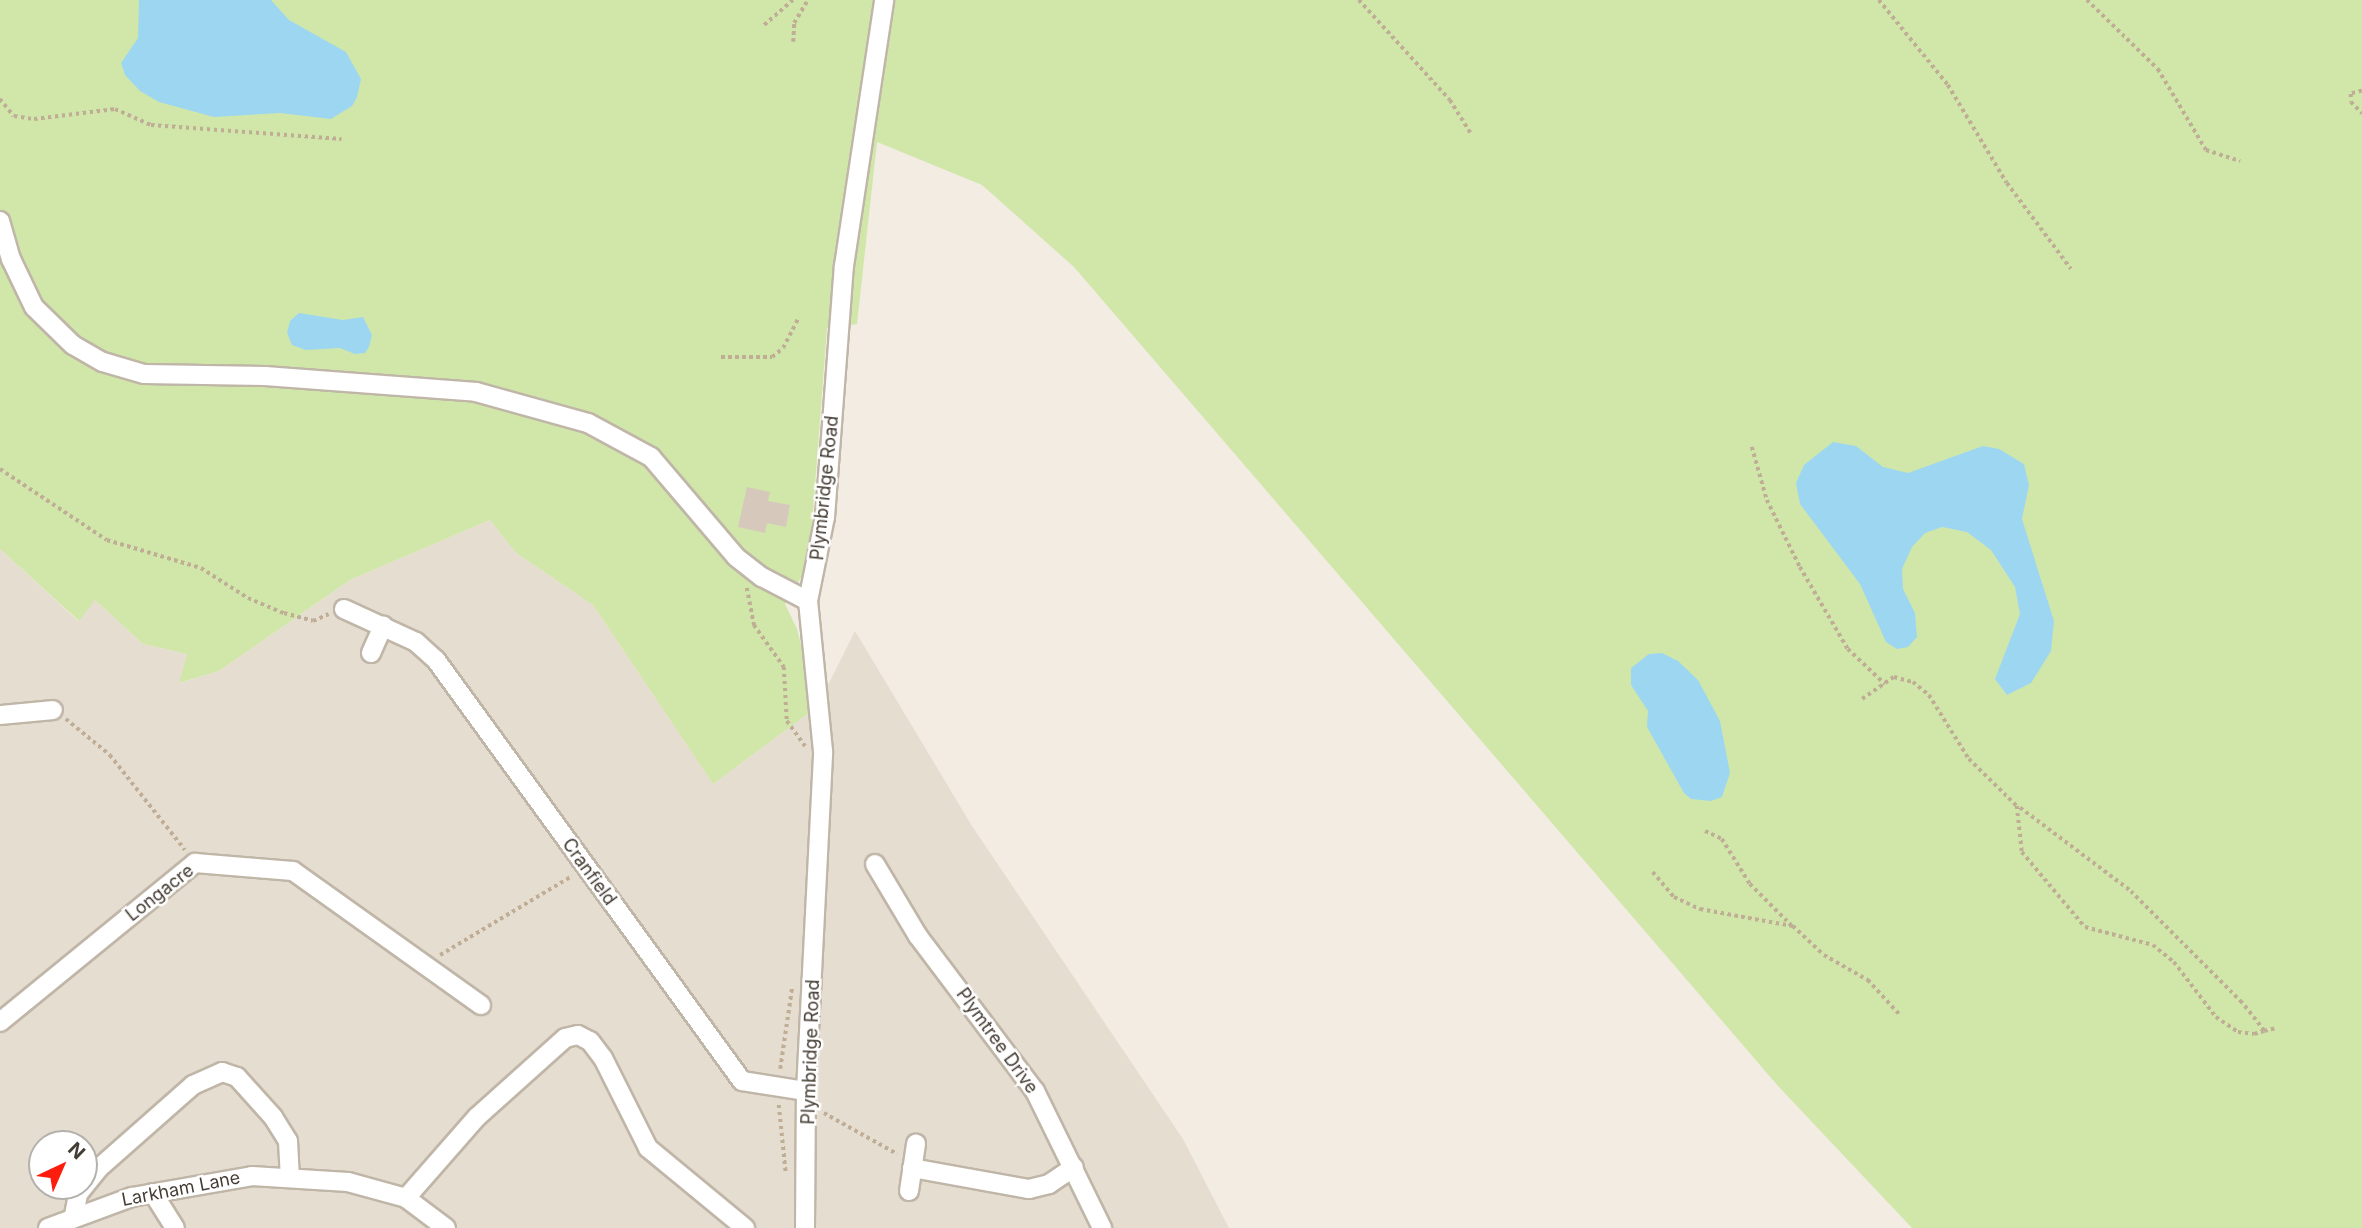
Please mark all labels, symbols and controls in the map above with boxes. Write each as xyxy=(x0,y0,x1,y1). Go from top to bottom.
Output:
street label: Plymbridge Road xyxy=(807,415,843,561)
street label: Cranfield xyxy=(557,834,621,910)
street label: Longacre xyxy=(122,860,198,926)
street label: Plymbridge Road xyxy=(798,979,824,1125)
street label: Plymtree Drive xyxy=(952,984,1042,1098)
north arrow xyxy=(28,1130,98,1200)
text: N xyxy=(63,1138,90,1164)
street label: Larkham Lane xyxy=(120,1167,242,1211)

